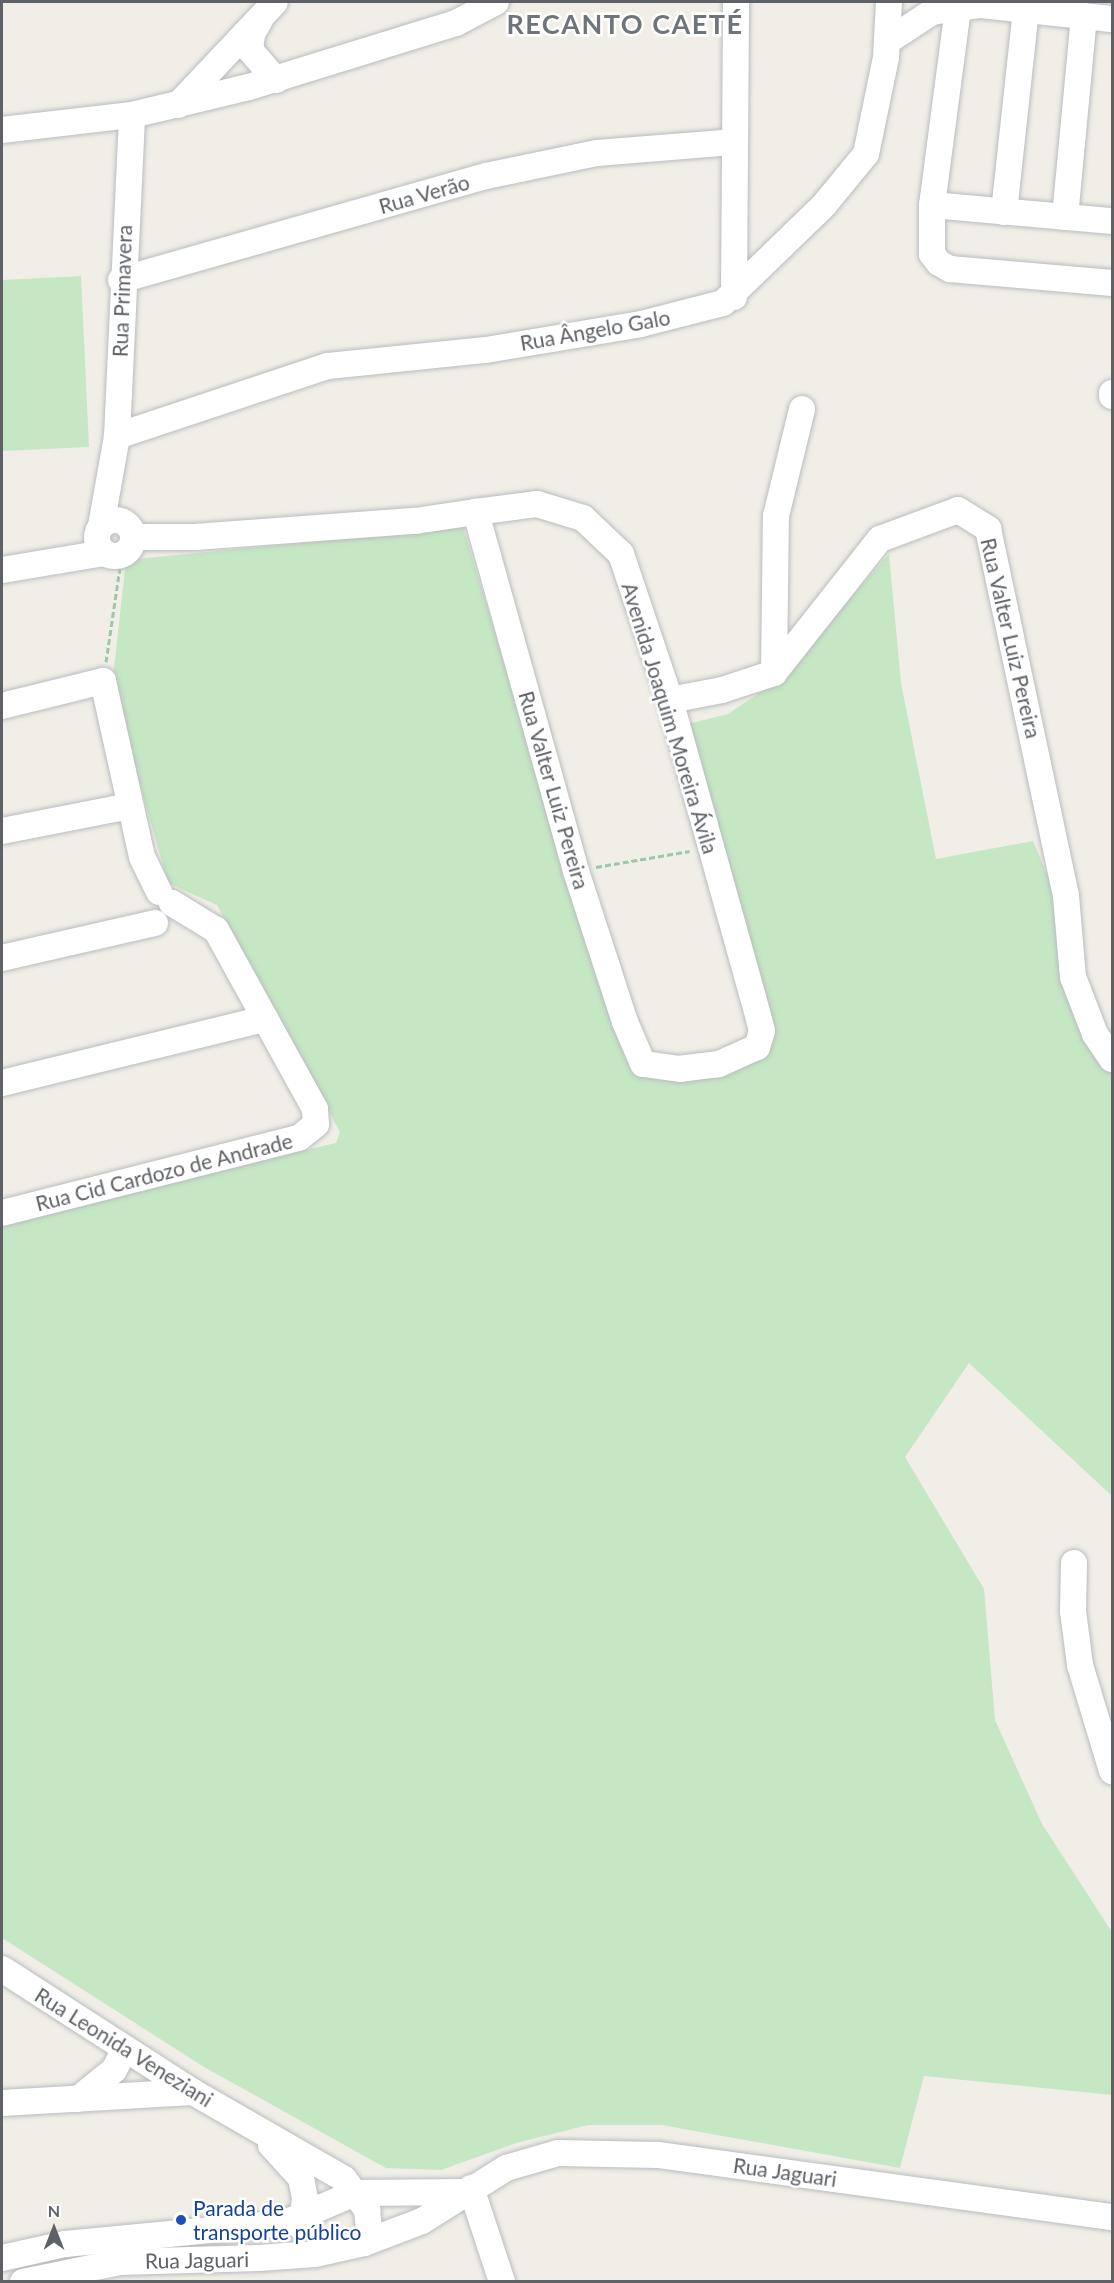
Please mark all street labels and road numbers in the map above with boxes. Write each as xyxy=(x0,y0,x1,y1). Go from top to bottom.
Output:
street label: Rua Verão xyxy=(375,169,473,219)
street label: Rua Primavera xyxy=(107,224,137,358)
street label: Rua Ângelo Galo xyxy=(518,304,672,356)
street label: Rua Valter Luiz Pereira xyxy=(976,535,1046,741)
street label: Avenida Joaquim Moreira Ávila xyxy=(616,579,724,857)
street label: Rua Valter Luiz Pereira xyxy=(513,687,595,893)
street label: Rua Cid Cardozo de Andrade xyxy=(32,1128,296,1216)
street label: Rua Leonida Veneziani xyxy=(30,1982,218,2112)
street label: Rua Jaguari xyxy=(731,2152,839,2192)
street label: Rua Jaguari xyxy=(144,2246,250,2274)

